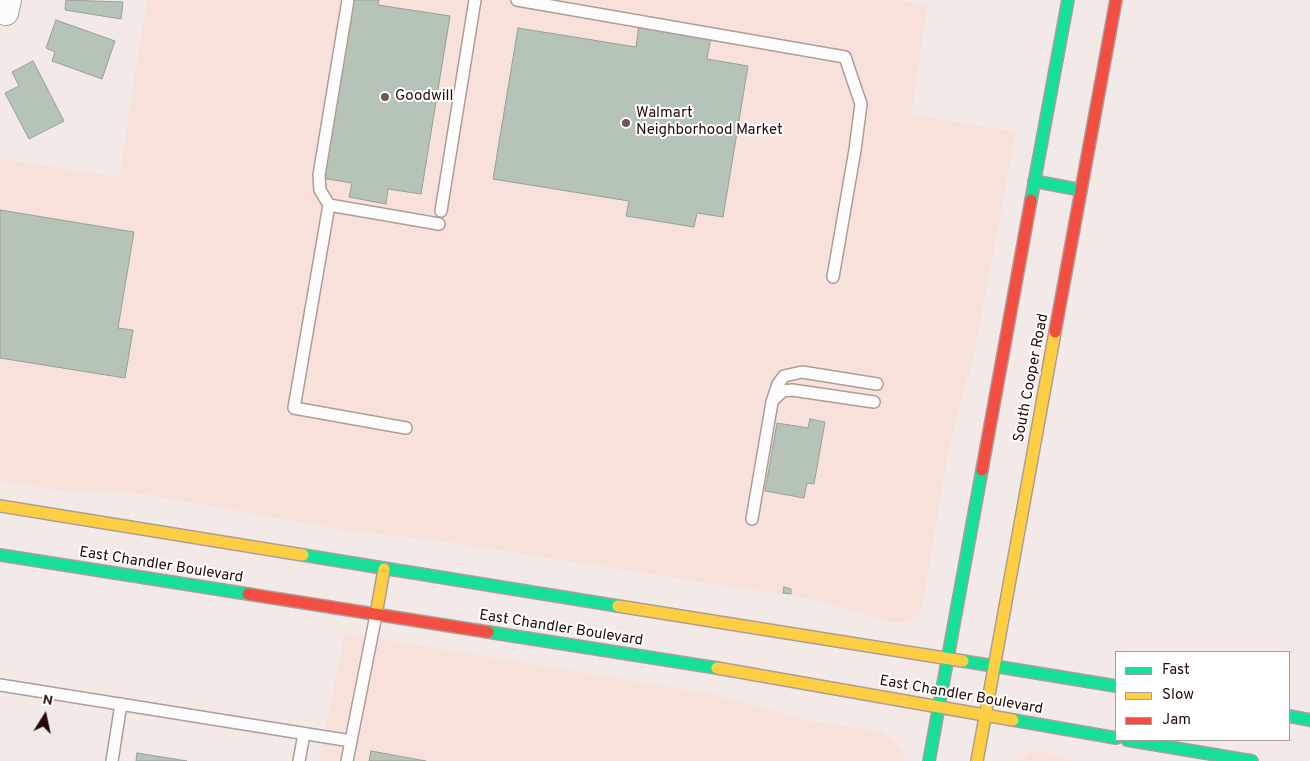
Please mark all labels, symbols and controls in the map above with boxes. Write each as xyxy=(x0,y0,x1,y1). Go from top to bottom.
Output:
place label: Goodwill xyxy=(395,88,453,106)
marker: Goodwill xyxy=(379,91,391,103)
place label: Walmart Neighborhood Market xyxy=(636,105,783,140)
marker: Walmart Neighborhood Market xyxy=(620,117,632,129)
street label: South Cooper Road xyxy=(1011,312,1053,444)
street label: East Chandler Boulevard xyxy=(78,544,244,588)
street label: East Chandler Boulevard xyxy=(478,607,644,651)
legend xyxy=(1115,651,1290,741)
text: Fast xyxy=(1162,661,1190,680)
street label: East Chandler Boulevard xyxy=(878,673,1044,719)
text: Slow xyxy=(1162,686,1194,705)
north arrow xyxy=(20,691,70,741)
text: N xyxy=(41,691,54,710)
text: Jam xyxy=(1162,711,1191,730)

